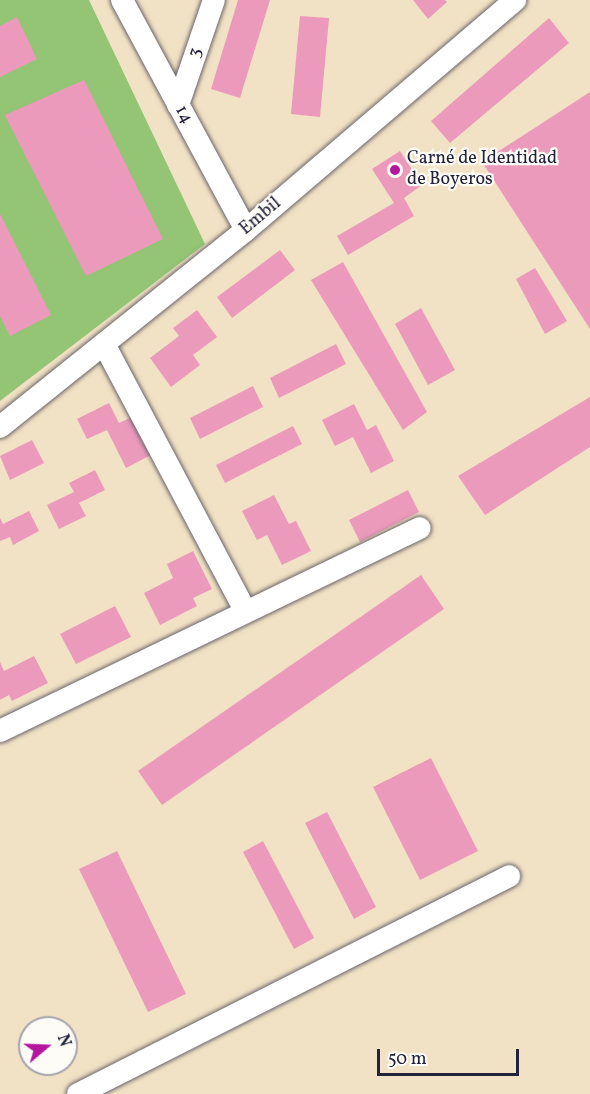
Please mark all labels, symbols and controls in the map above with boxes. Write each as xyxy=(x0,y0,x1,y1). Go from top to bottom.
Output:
street label: 3 xyxy=(184,45,208,61)
street label: 14 xyxy=(169,102,197,128)
place label: Carné de Identidad de Boyeros xyxy=(407,149,557,192)
marker: Carné de Identidad de Boyeros xyxy=(388,163,402,177)
street label: Embil xyxy=(236,193,286,241)
north arrow xyxy=(18,1016,78,1076)
text: N xyxy=(51,1032,75,1050)
scale bar xyxy=(380,1037,522,1075)
text: 50 m xyxy=(388,1047,427,1072)

